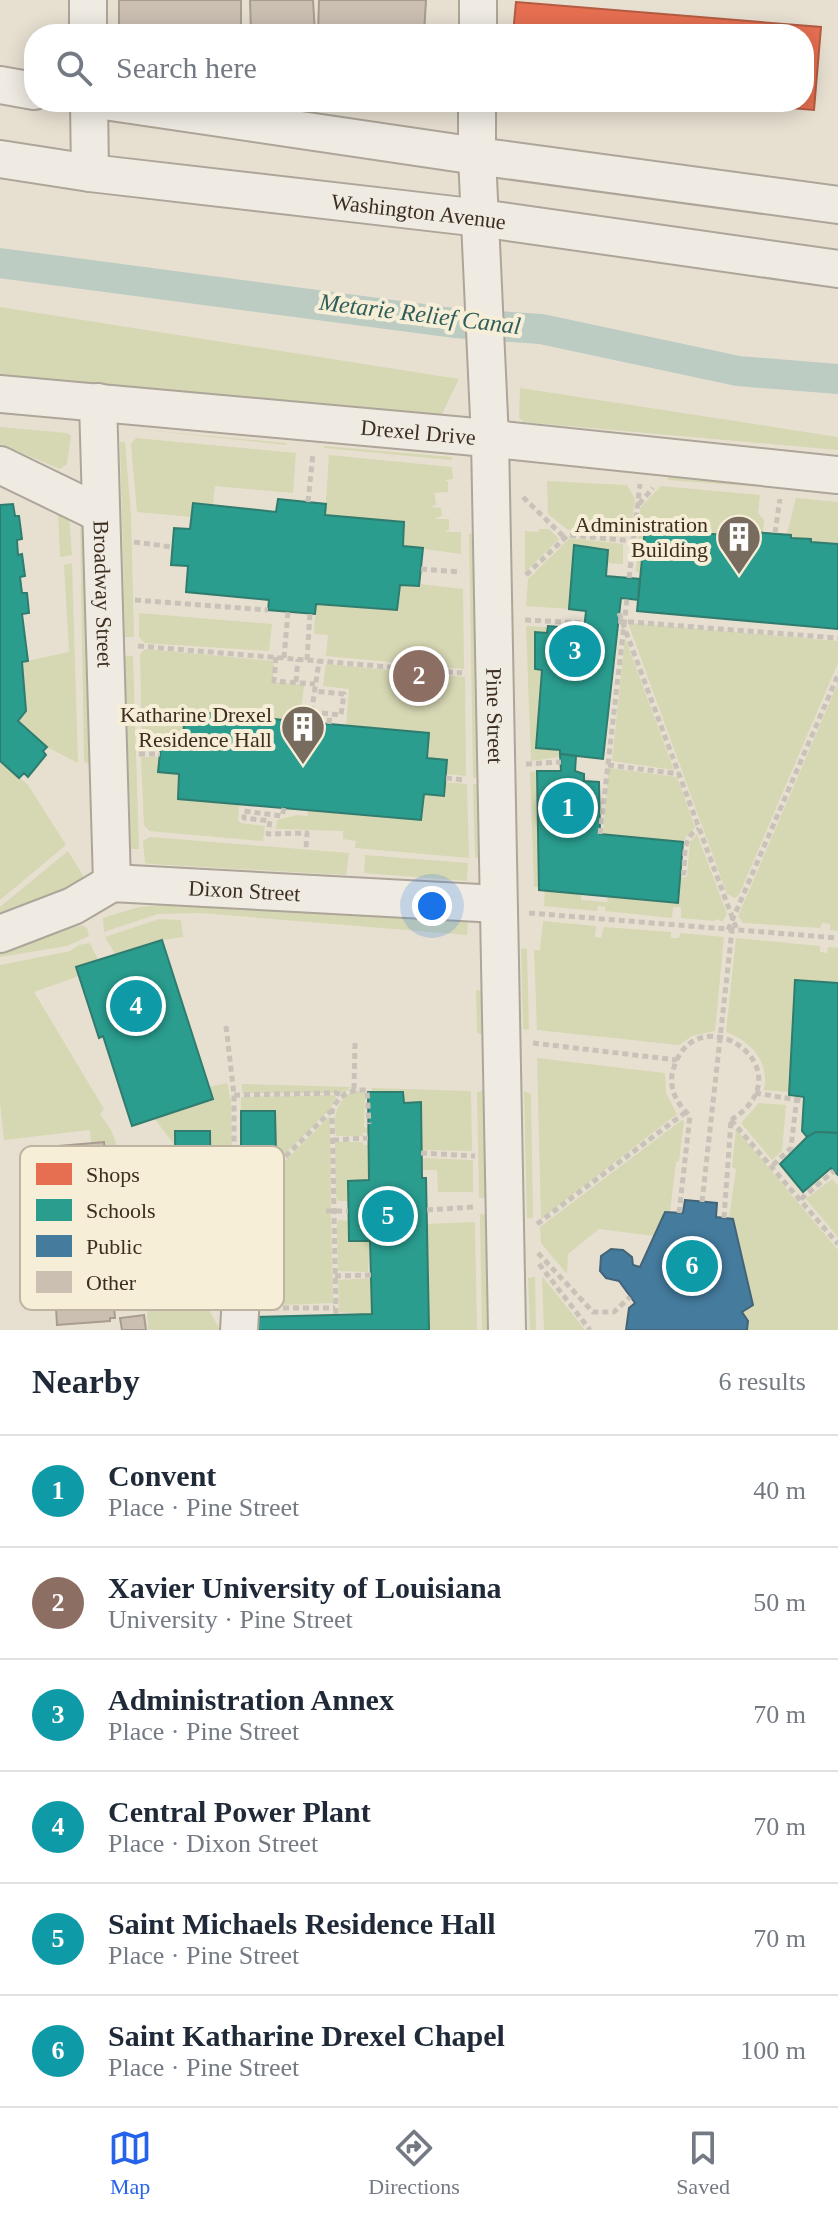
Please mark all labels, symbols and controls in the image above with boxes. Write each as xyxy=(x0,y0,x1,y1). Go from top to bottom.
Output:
search box xyxy=(24,24,814,112)
icon: search xyxy=(52,46,96,90)
text: Search here xyxy=(116,51,257,84)
street label: Washington Avenue xyxy=(330,189,508,235)
water label: Metarie Relief Canal xyxy=(317,289,522,339)
street label: Drexel Drive xyxy=(360,415,477,450)
place label: Administration Building xyxy=(575,512,708,562)
building icon: Administration Building xyxy=(715,513,763,576)
street label: Broadway Street xyxy=(88,520,118,668)
pin: 3 xyxy=(549,621,601,681)
pin: 2 xyxy=(393,646,445,706)
street label: Pine Street xyxy=(481,667,508,764)
place label: Katharine Drexel Residence Hall xyxy=(120,702,272,752)
building icon: Katharine Drexel Residence Hall xyxy=(279,703,327,766)
pin: 1 xyxy=(542,778,594,838)
street label: Dixon Street xyxy=(188,875,301,906)
your location xyxy=(412,886,452,926)
pin: 4 xyxy=(110,976,162,1036)
legend xyxy=(20,1146,284,1310)
text: Shops xyxy=(86,1162,140,1187)
pin: 5 xyxy=(362,1186,414,1246)
text: Schools xyxy=(86,1198,156,1223)
text: Public xyxy=(86,1234,142,1259)
pin: 6 xyxy=(666,1236,718,1296)
text: Other xyxy=(86,1270,137,1295)
text: Nearby xyxy=(32,1363,140,1400)
text: 6 results xyxy=(719,1367,806,1396)
text: Convent xyxy=(108,1459,216,1492)
text: 1 xyxy=(52,1476,65,1505)
text: 40 m xyxy=(753,1476,806,1505)
text: Place · Pine Street xyxy=(108,1493,299,1522)
text: Xavier University of Louisiana xyxy=(108,1571,502,1604)
text: 2 xyxy=(52,1588,65,1617)
text: 50 m xyxy=(753,1588,806,1617)
text: University · Pine Street xyxy=(108,1605,353,1634)
text: Administration Annex xyxy=(108,1683,394,1716)
text: 3 xyxy=(52,1700,65,1729)
text: 70 m xyxy=(753,1700,806,1729)
text: Place · Pine Street xyxy=(108,1717,299,1746)
text: Central Power Plant xyxy=(108,1795,371,1828)
text: 4 xyxy=(52,1812,65,1841)
text: 70 m xyxy=(753,1812,806,1841)
text: Place · Dixon Street xyxy=(108,1829,318,1858)
text: Saint Michaels Residence Hall xyxy=(108,1907,495,1940)
text: 5 xyxy=(52,1924,65,1953)
text: 70 m xyxy=(753,1924,806,1953)
text: Place · Pine Street xyxy=(108,1941,299,1970)
text: Saint Katharine Drexel Chapel xyxy=(108,2019,505,2052)
text: 6 xyxy=(52,2036,65,2065)
text: 100 m xyxy=(740,2036,806,2065)
text: Place · Pine Street xyxy=(108,2053,299,2082)
tab: Map xyxy=(108,2126,152,2200)
tab: Directions xyxy=(368,2126,460,2200)
tab: Saved xyxy=(676,2126,730,2200)

